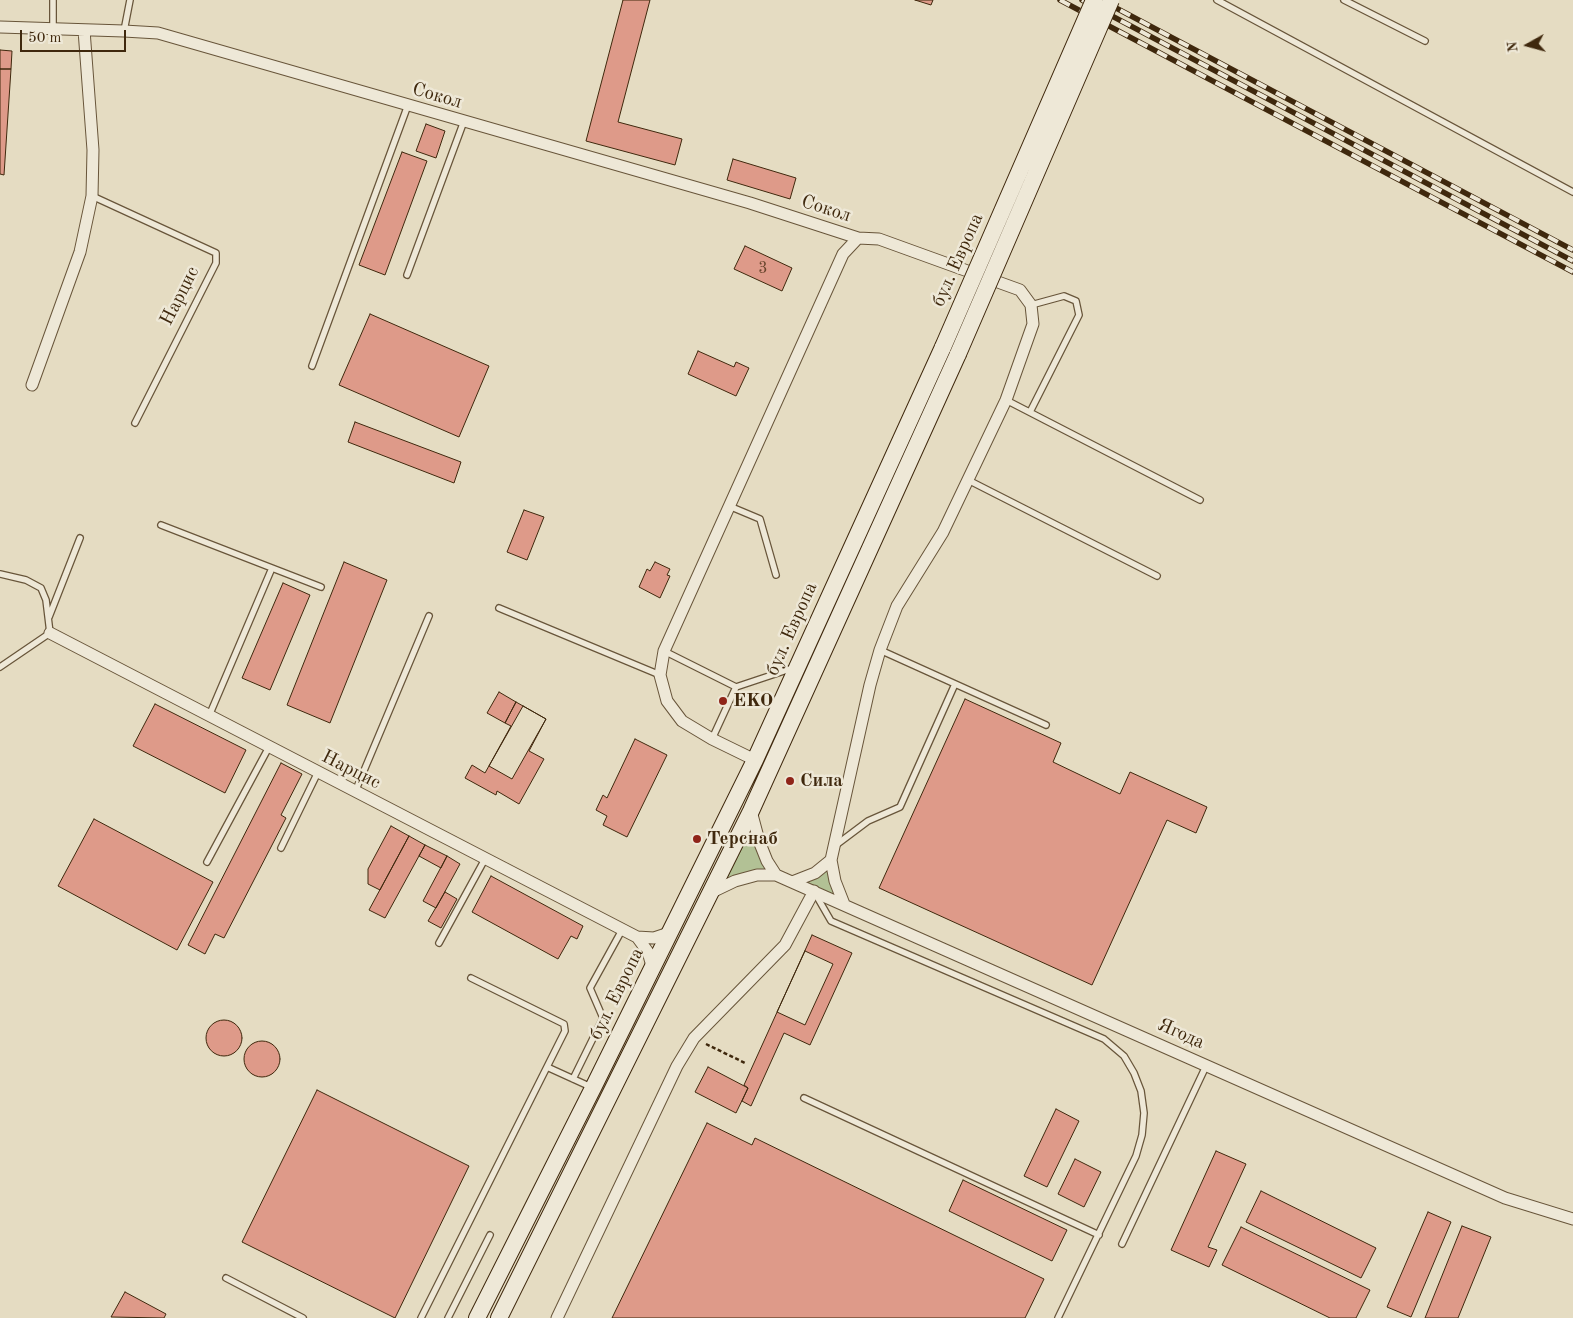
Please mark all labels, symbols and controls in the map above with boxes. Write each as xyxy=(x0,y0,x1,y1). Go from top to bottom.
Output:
scale bar xyxy=(22,20,129,52)
north arrow xyxy=(1503,20,1553,70)
text: 50 m xyxy=(28,31,62,46)
text: N xyxy=(1506,41,1521,53)
street label: Сокол xyxy=(409,78,465,114)
street label: Сокол xyxy=(798,190,854,228)
street label: бул. Европа xyxy=(927,210,989,310)
house number: 3 xyxy=(758,259,768,279)
street label: Нарцис xyxy=(156,263,204,329)
street label: бул. Европа xyxy=(761,579,823,679)
place label: EKO xyxy=(733,690,773,712)
marker: EKO xyxy=(717,695,729,707)
street label: Нарцис xyxy=(318,746,384,794)
place label: Сила xyxy=(800,770,843,792)
marker: Сила xyxy=(784,775,796,787)
place label: Терснаб xyxy=(707,828,778,850)
marker: Терснаб xyxy=(691,833,703,845)
street label: бул. Европа xyxy=(585,944,649,1044)
street label: Ягода xyxy=(1154,1014,1208,1054)

